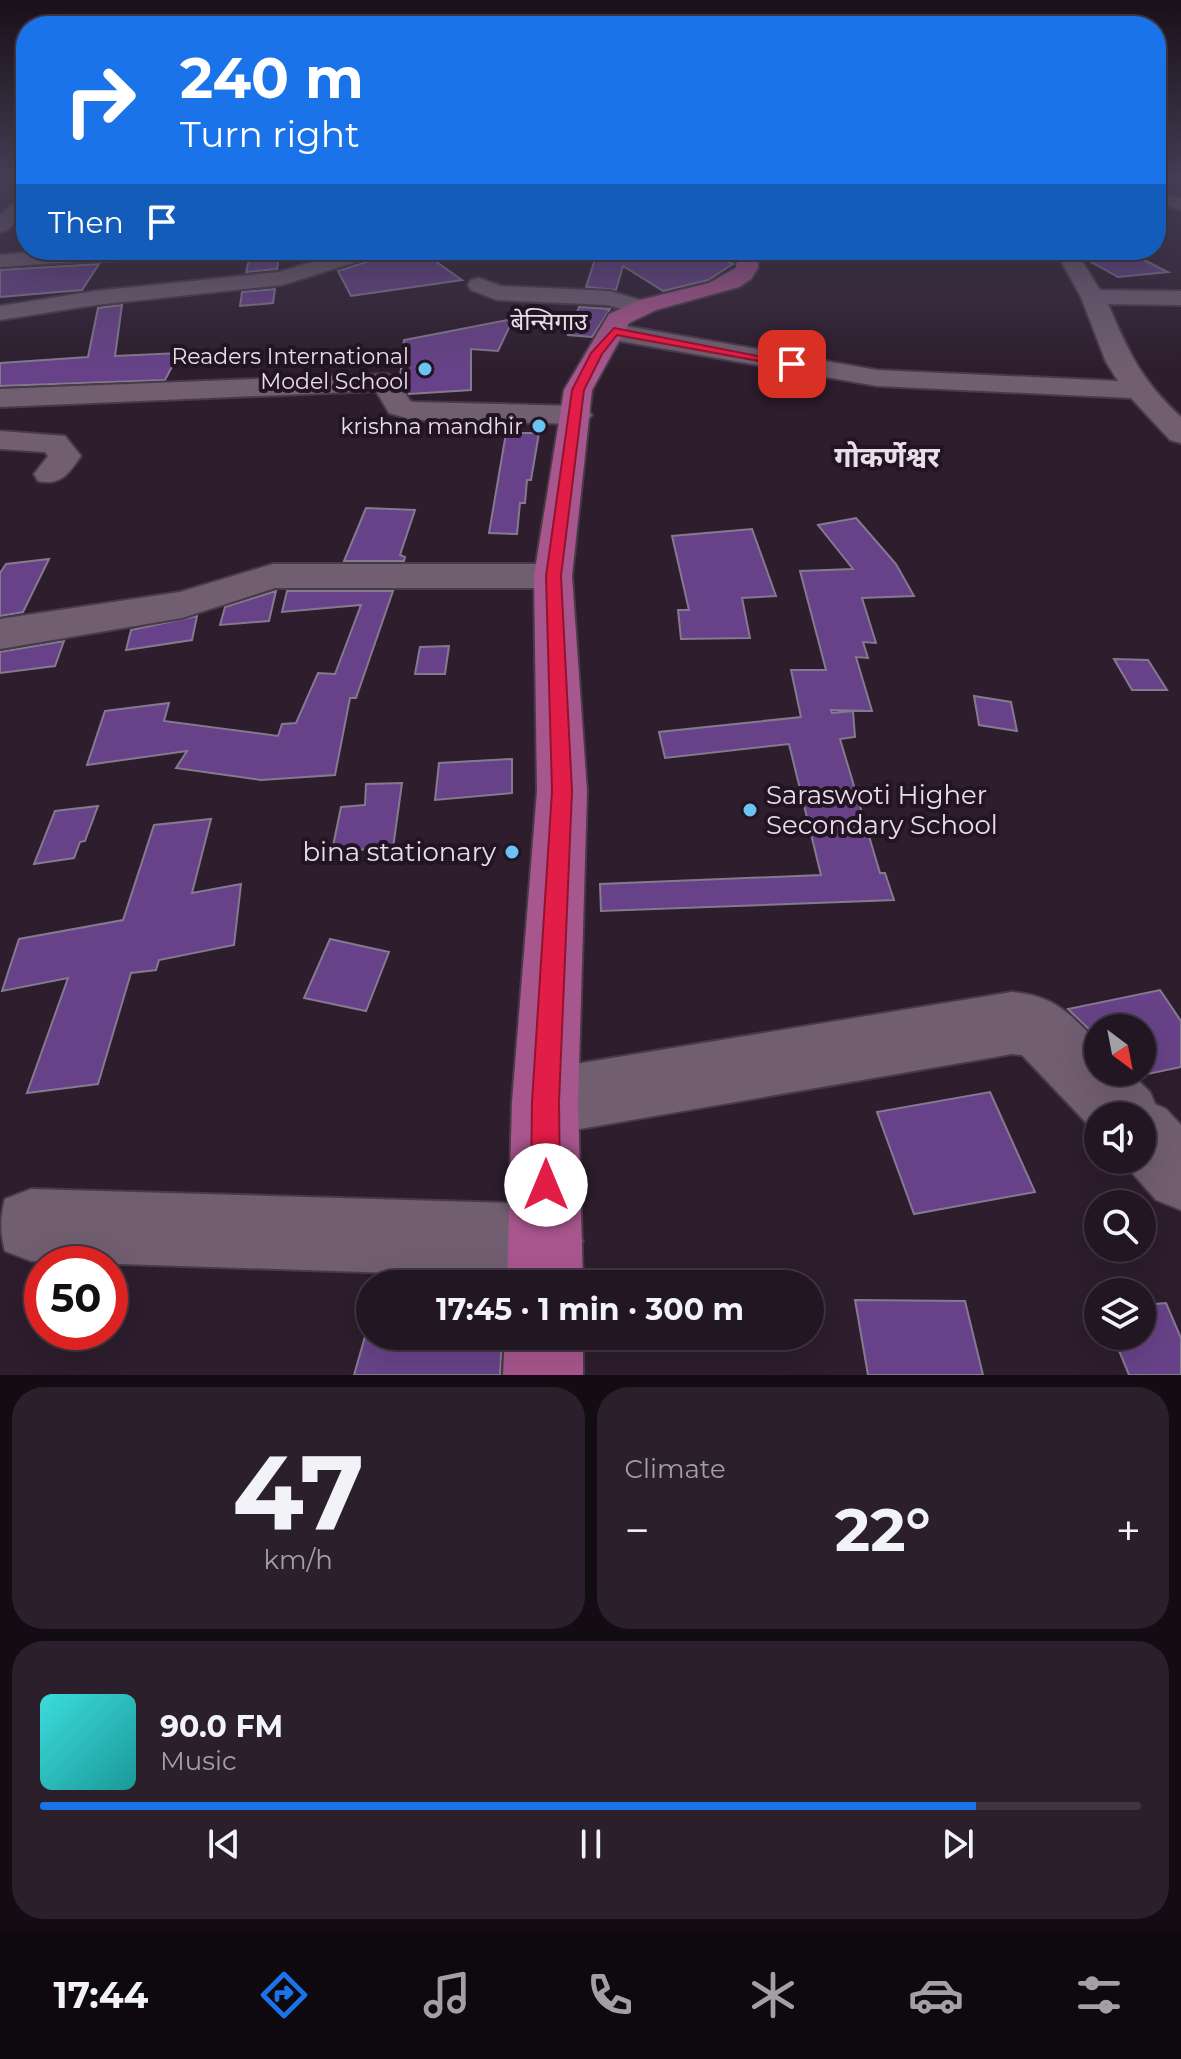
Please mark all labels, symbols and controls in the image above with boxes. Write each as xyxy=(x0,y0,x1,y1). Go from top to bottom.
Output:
text: 240 m xyxy=(180,44,364,112)
icon: right xyxy=(48,48,152,152)
text: Turn right xyxy=(180,112,360,156)
icon: arrive xyxy=(140,200,184,244)
text: Then xyxy=(48,204,124,241)
district label: बेन्सिगाउ xyxy=(511,307,588,336)
pin xyxy=(758,330,826,398)
icon: arrive xyxy=(770,342,814,386)
place label: Readers International Model School xyxy=(171,343,409,395)
marker: Readers International Model School xyxy=(416,360,434,378)
place label: krishna mandhir xyxy=(340,413,523,440)
marker: krishna mandhir xyxy=(530,417,548,435)
district label: गोकर्णेश्वर xyxy=(834,440,940,474)
place label: Saraswoti Higher Secondary School xyxy=(766,779,998,841)
marker: Saraswoti Higher Secondary School xyxy=(741,801,759,819)
place label: bina stationary xyxy=(302,836,497,868)
marker: bina stationary xyxy=(503,843,521,861)
north arrow xyxy=(1084,1014,1156,1086)
map controls xyxy=(1084,1014,1156,1350)
button: sound xyxy=(1084,1102,1156,1174)
position arrow xyxy=(504,1143,588,1227)
button: search xyxy=(1084,1190,1156,1262)
speed limit sign: 50 xyxy=(24,1246,128,1350)
button: layers xyxy=(1084,1278,1156,1350)
text: 17:45 · 1 min · 300 m xyxy=(436,1291,744,1328)
text: 47 xyxy=(232,1428,364,1555)
text: Climate xyxy=(625,1453,726,1485)
text: 22° xyxy=(835,1493,931,1566)
text: − xyxy=(625,1503,650,1557)
text: + xyxy=(1116,1503,1141,1557)
text: km/h xyxy=(264,1544,333,1576)
text: 90.0 FM xyxy=(160,1708,283,1745)
text: Music xyxy=(160,1745,237,1777)
icon: previous xyxy=(202,1822,246,1866)
icon: pause xyxy=(569,1822,613,1866)
icon: next xyxy=(936,1822,980,1866)
icon: directions xyxy=(256,1967,312,2023)
icon: music xyxy=(419,1967,475,2023)
icon: phone xyxy=(582,1967,638,2023)
icon: climate xyxy=(745,1967,801,2023)
icon: car xyxy=(908,1967,964,2023)
icon: filters xyxy=(1071,1967,1127,2023)
text: 17:44 xyxy=(54,1973,148,2017)

